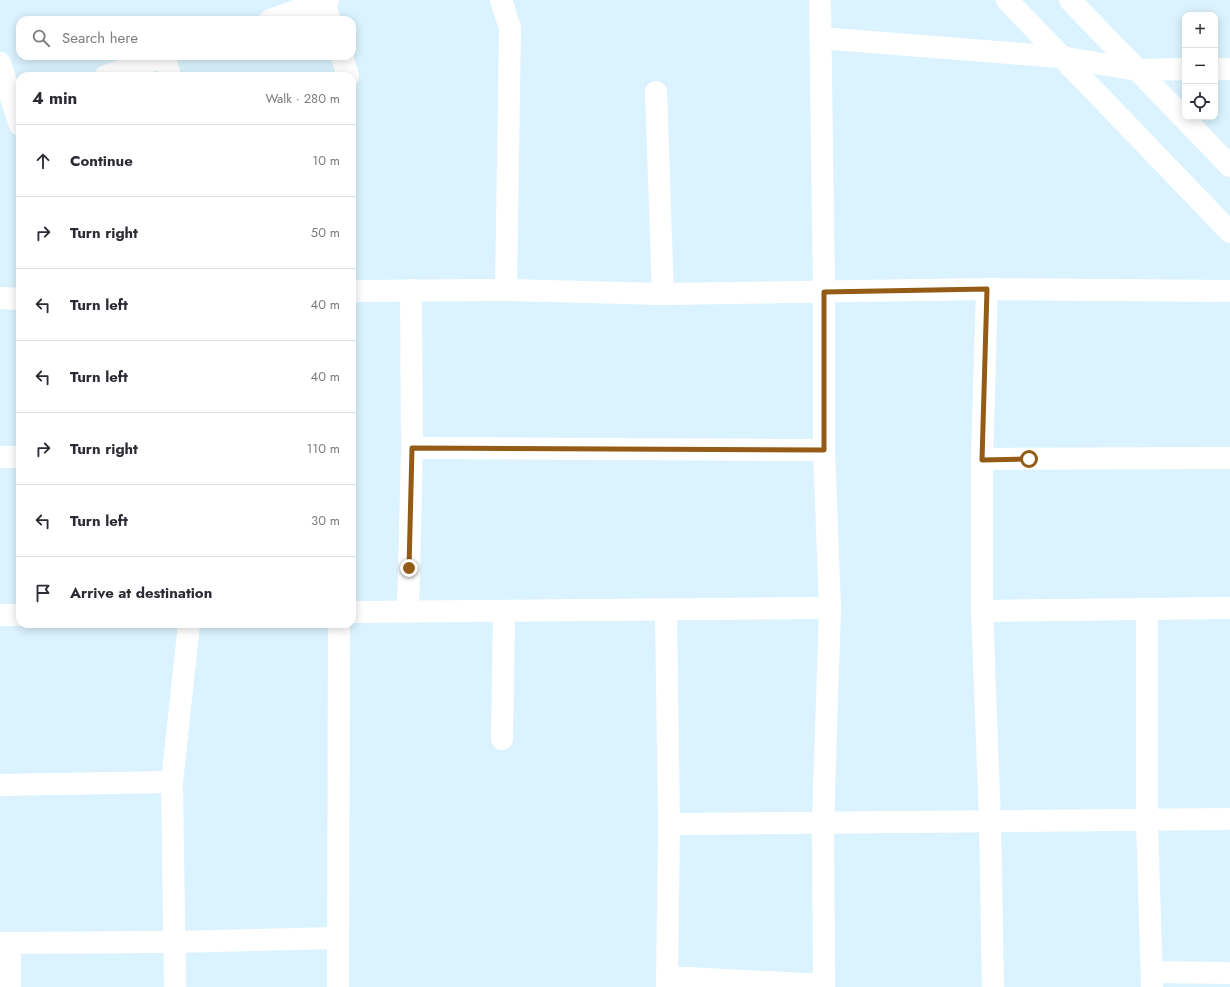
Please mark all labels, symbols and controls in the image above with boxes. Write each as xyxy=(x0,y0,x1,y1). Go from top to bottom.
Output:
map controls xyxy=(1182,12,1218,120)
button: + xyxy=(1182,12,1218,48)
search box xyxy=(16,16,356,60)
icon: search xyxy=(30,27,52,49)
text: Search here xyxy=(62,27,138,49)
button: − xyxy=(1182,48,1218,84)
button: locate xyxy=(1182,84,1218,120)
text: 4 min xyxy=(32,86,77,110)
text: Walk · 280 m xyxy=(265,89,340,108)
icon: ahead xyxy=(32,150,54,172)
text: Continue xyxy=(70,150,133,172)
text: 10 m xyxy=(312,151,340,170)
icon: right xyxy=(32,222,54,244)
text: Turn right xyxy=(70,222,138,244)
text: 50 m xyxy=(311,223,340,242)
icon: left xyxy=(32,294,54,316)
text: Turn left xyxy=(70,294,128,316)
text: 40 m xyxy=(311,295,340,314)
icon: left xyxy=(32,366,54,388)
text: Turn left xyxy=(70,366,128,388)
text: 40 m xyxy=(311,367,340,386)
icon: right xyxy=(32,438,54,460)
text: Turn right xyxy=(70,438,138,460)
text: 110 m xyxy=(306,439,340,458)
route start xyxy=(1020,450,1038,468)
icon: left xyxy=(32,510,54,532)
text: Turn left xyxy=(70,510,128,532)
text: 30 m xyxy=(311,511,340,530)
route end xyxy=(400,559,418,577)
icon: arrive xyxy=(32,582,54,604)
text: Arrive at destination xyxy=(70,582,212,604)

